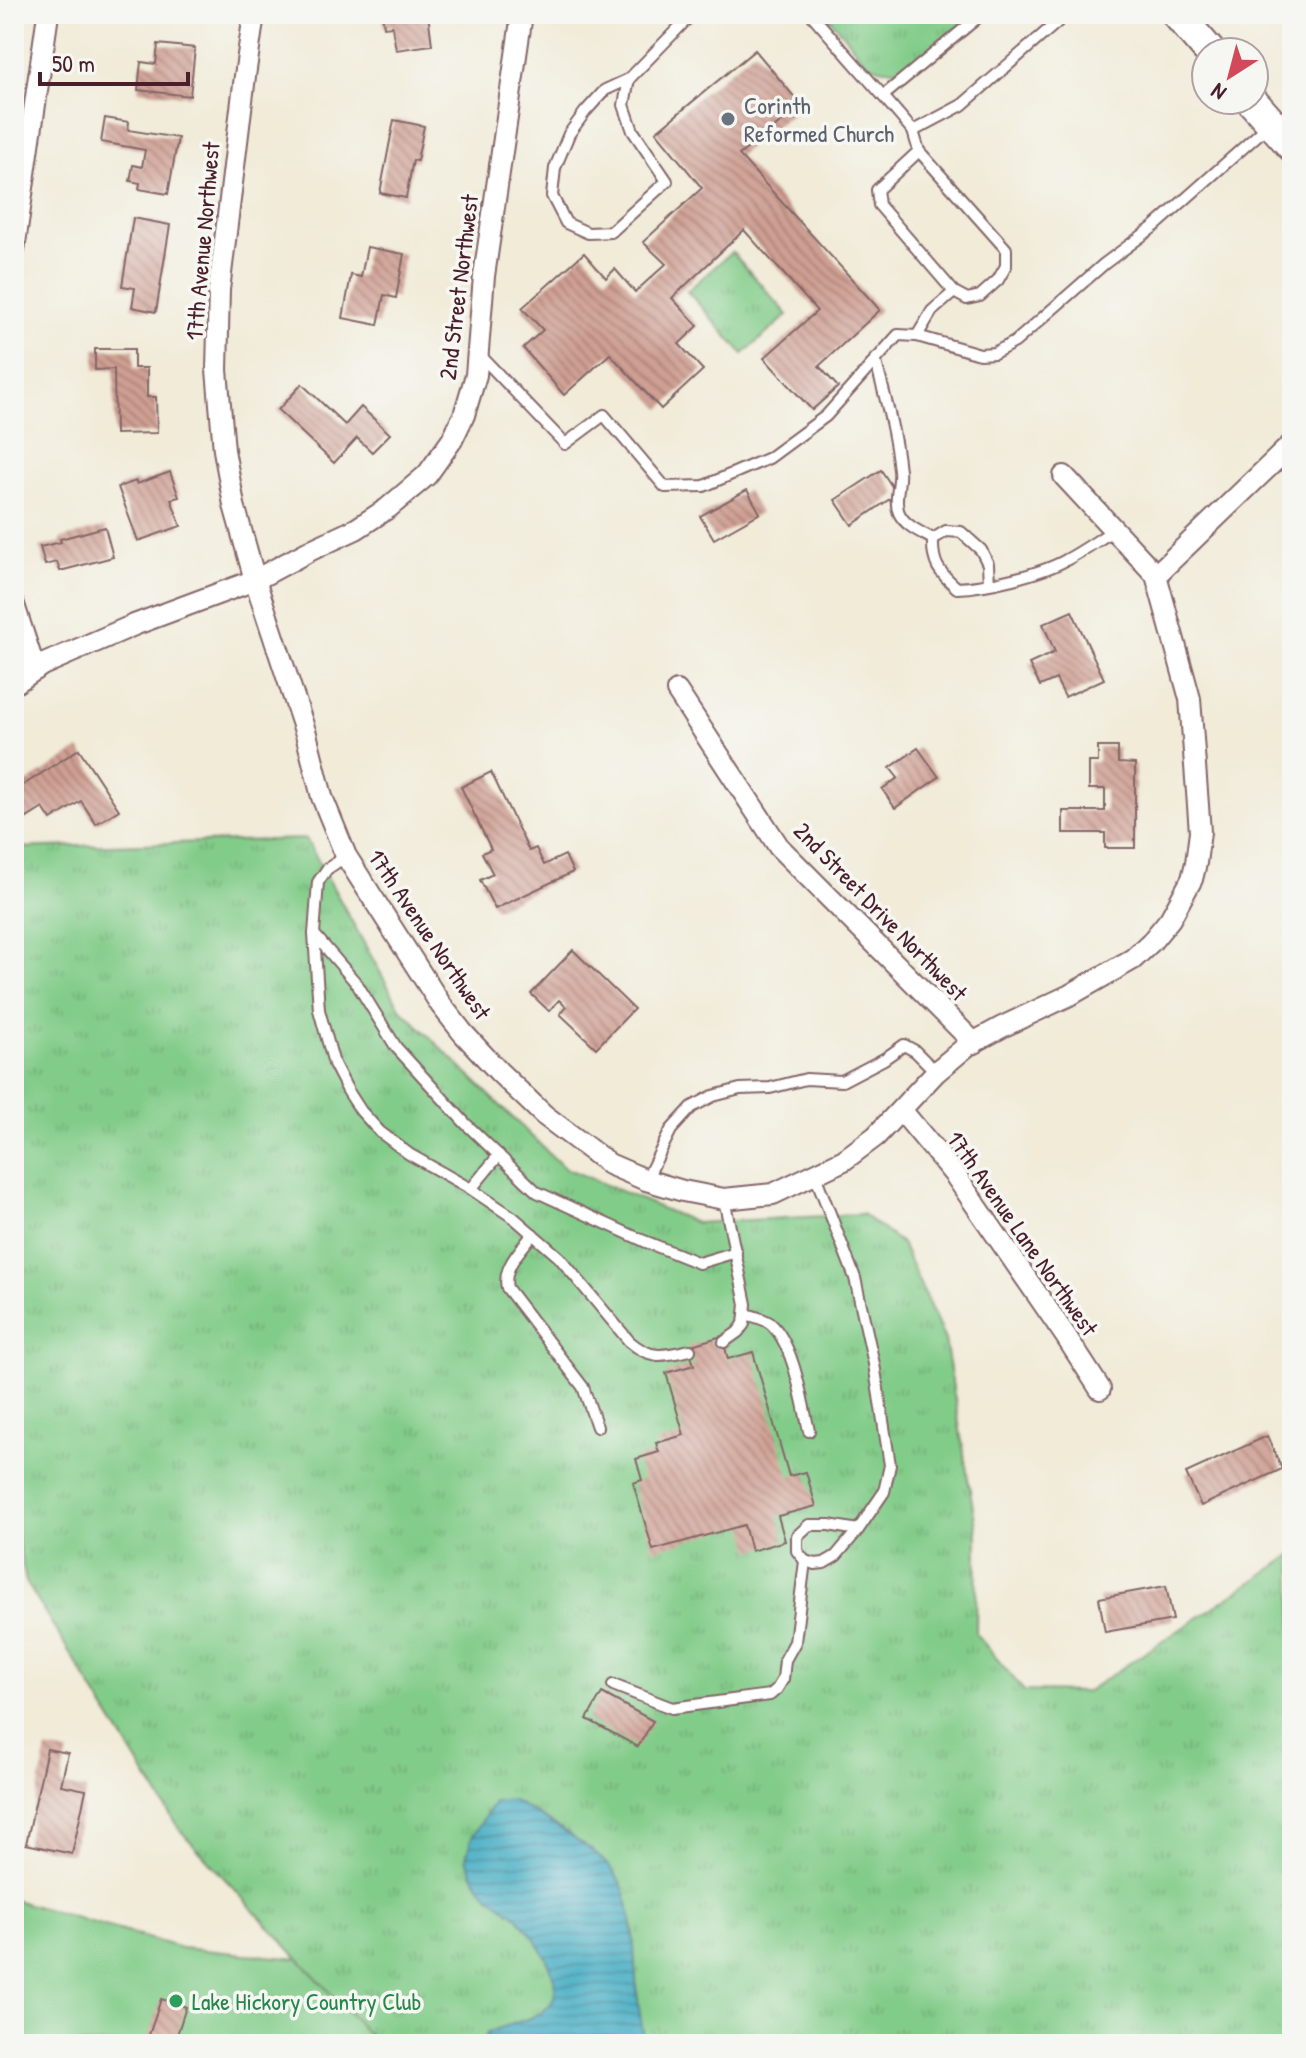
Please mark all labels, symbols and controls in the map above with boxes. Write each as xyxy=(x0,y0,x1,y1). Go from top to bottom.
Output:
scale bar xyxy=(40,36,188,86)
north arrow xyxy=(1190,36,1270,116)
text: 50 m xyxy=(52,47,95,79)
text: N xyxy=(1204,76,1232,108)
place label: Corinth Reformed Church xyxy=(744,89,894,149)
marker: Corinth Reformed Church xyxy=(719,110,737,128)
street label: 17th Avenue Northwest xyxy=(177,140,227,342)
street label: 2nd Street Northwest xyxy=(431,192,485,382)
street label: 2nd Street Drive Northwest xyxy=(787,815,975,1008)
street label: 17th Avenue Northwest xyxy=(361,843,499,1026)
street label: 17th Avenue Lane Northwest xyxy=(940,1124,1106,1342)
place label: Lake Hickory Country Club xyxy=(192,1985,421,2017)
marker: Lake Hickory Country Club xyxy=(167,1992,185,2010)

